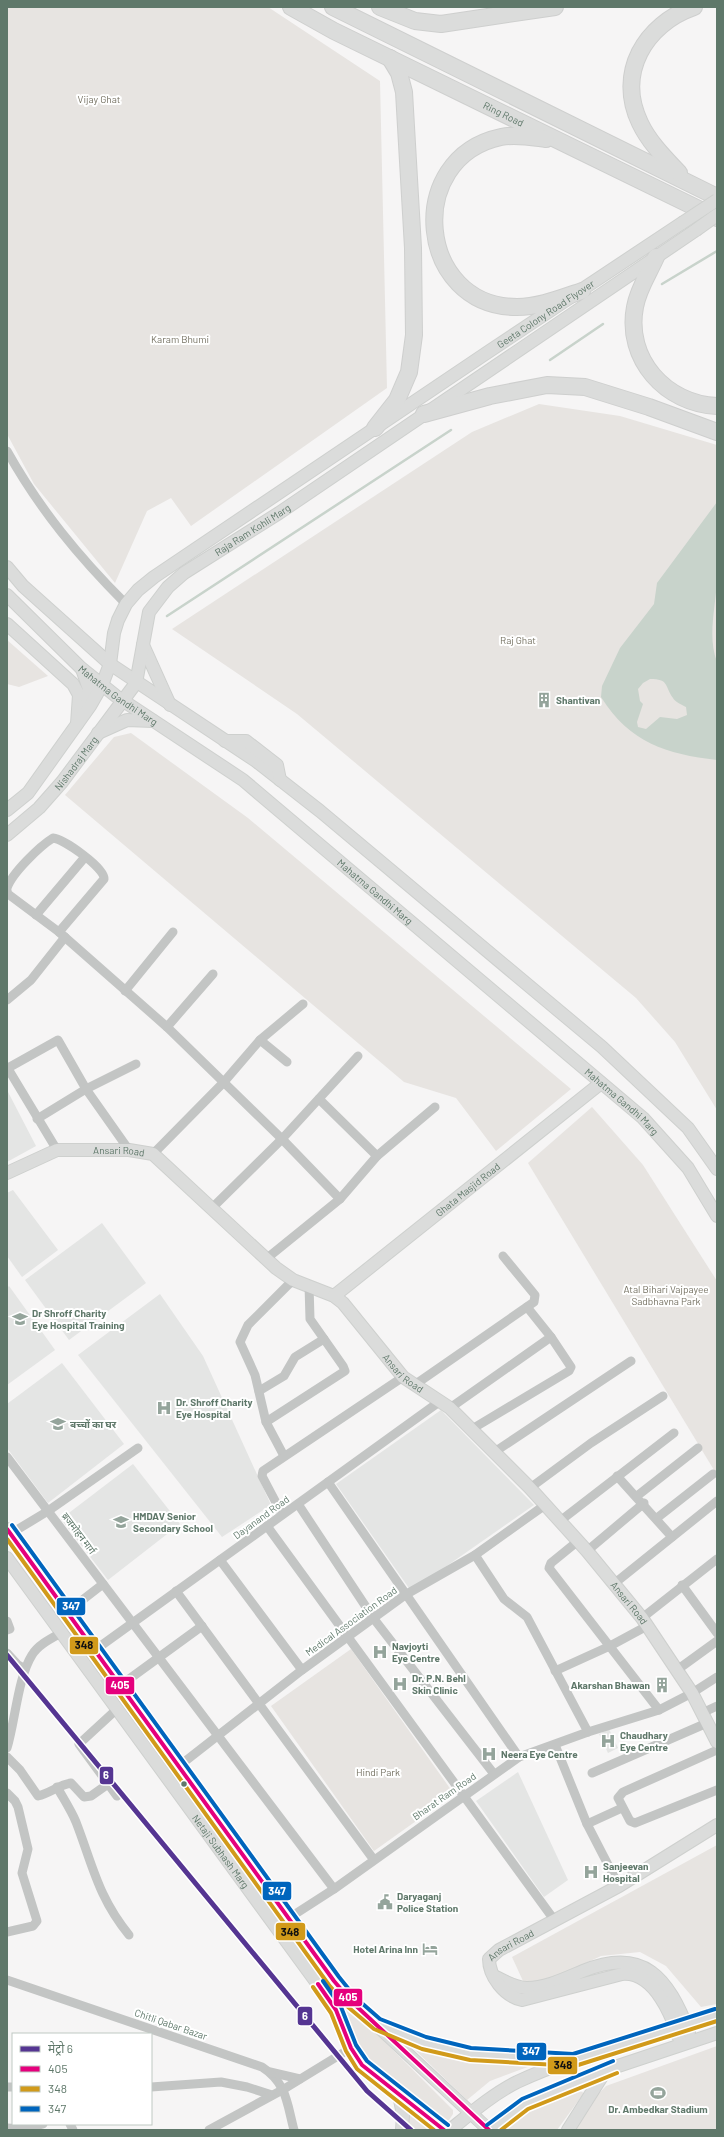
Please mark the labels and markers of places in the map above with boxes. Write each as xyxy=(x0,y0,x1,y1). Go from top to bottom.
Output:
building icon: Shantivan xyxy=(535,691,553,709)
place label: Shantivan xyxy=(556,694,600,706)
place label: Dr Shroff Charity Eye Hospital Training xyxy=(32,1307,125,1331)
school or university icon: Dr Shroff Charity Eye Hospital Training xyxy=(11,1310,29,1328)
place label: Dr. Shroff Charity Eye Hospital xyxy=(176,1396,253,1420)
hospital icon: Dr. Shroff Charity Eye Hospital xyxy=(155,1399,173,1417)
school or university icon: बच्चों का घर xyxy=(49,1415,67,1433)
place label: बच्चों का घर xyxy=(70,1418,117,1430)
place label: HMDAV Senior Secondary School xyxy=(133,1510,213,1534)
school or university icon: HMDAV Senior Secondary School xyxy=(112,1513,130,1531)
place label: Navjoyti Eye Centre xyxy=(392,1640,441,1664)
hospital icon: Navjoyti Eye Centre xyxy=(371,1643,389,1661)
place label: Dr. P.N. Behl Skin Clinic xyxy=(412,1672,466,1696)
hospital icon: Dr. P.N. Behl Skin Clinic xyxy=(391,1675,409,1693)
building icon: Akarshan Bhawan xyxy=(653,1676,671,1694)
place label: Akarshan Bhawan xyxy=(571,1679,650,1691)
place label: Chaudhary Eye Centre xyxy=(620,1729,669,1753)
hospital icon: Chaudhary Eye Centre xyxy=(599,1732,617,1750)
hospital icon: Neera Eye Centre xyxy=(480,1745,498,1763)
place label: Neera Eye Centre xyxy=(501,1748,578,1760)
unlabelled marker xyxy=(179,1779,189,1789)
place label: Sanjeevan Hospital xyxy=(603,1860,649,1884)
hospital icon: Sanjeevan Hospital xyxy=(582,1863,600,1881)
place label: Daryaganj Police Station xyxy=(397,1890,458,1914)
public building icon: Daryaganj Police Station xyxy=(376,1893,394,1911)
hotel icon: Hotel Arina Inn xyxy=(421,1940,439,1958)
place label: Hotel Arina Inn xyxy=(353,1943,418,1955)
sports icon: Dr. Ambedkar Stadium xyxy=(649,2084,667,2102)
place label: Dr. Ambedkar Stadium xyxy=(608,2103,708,2115)

